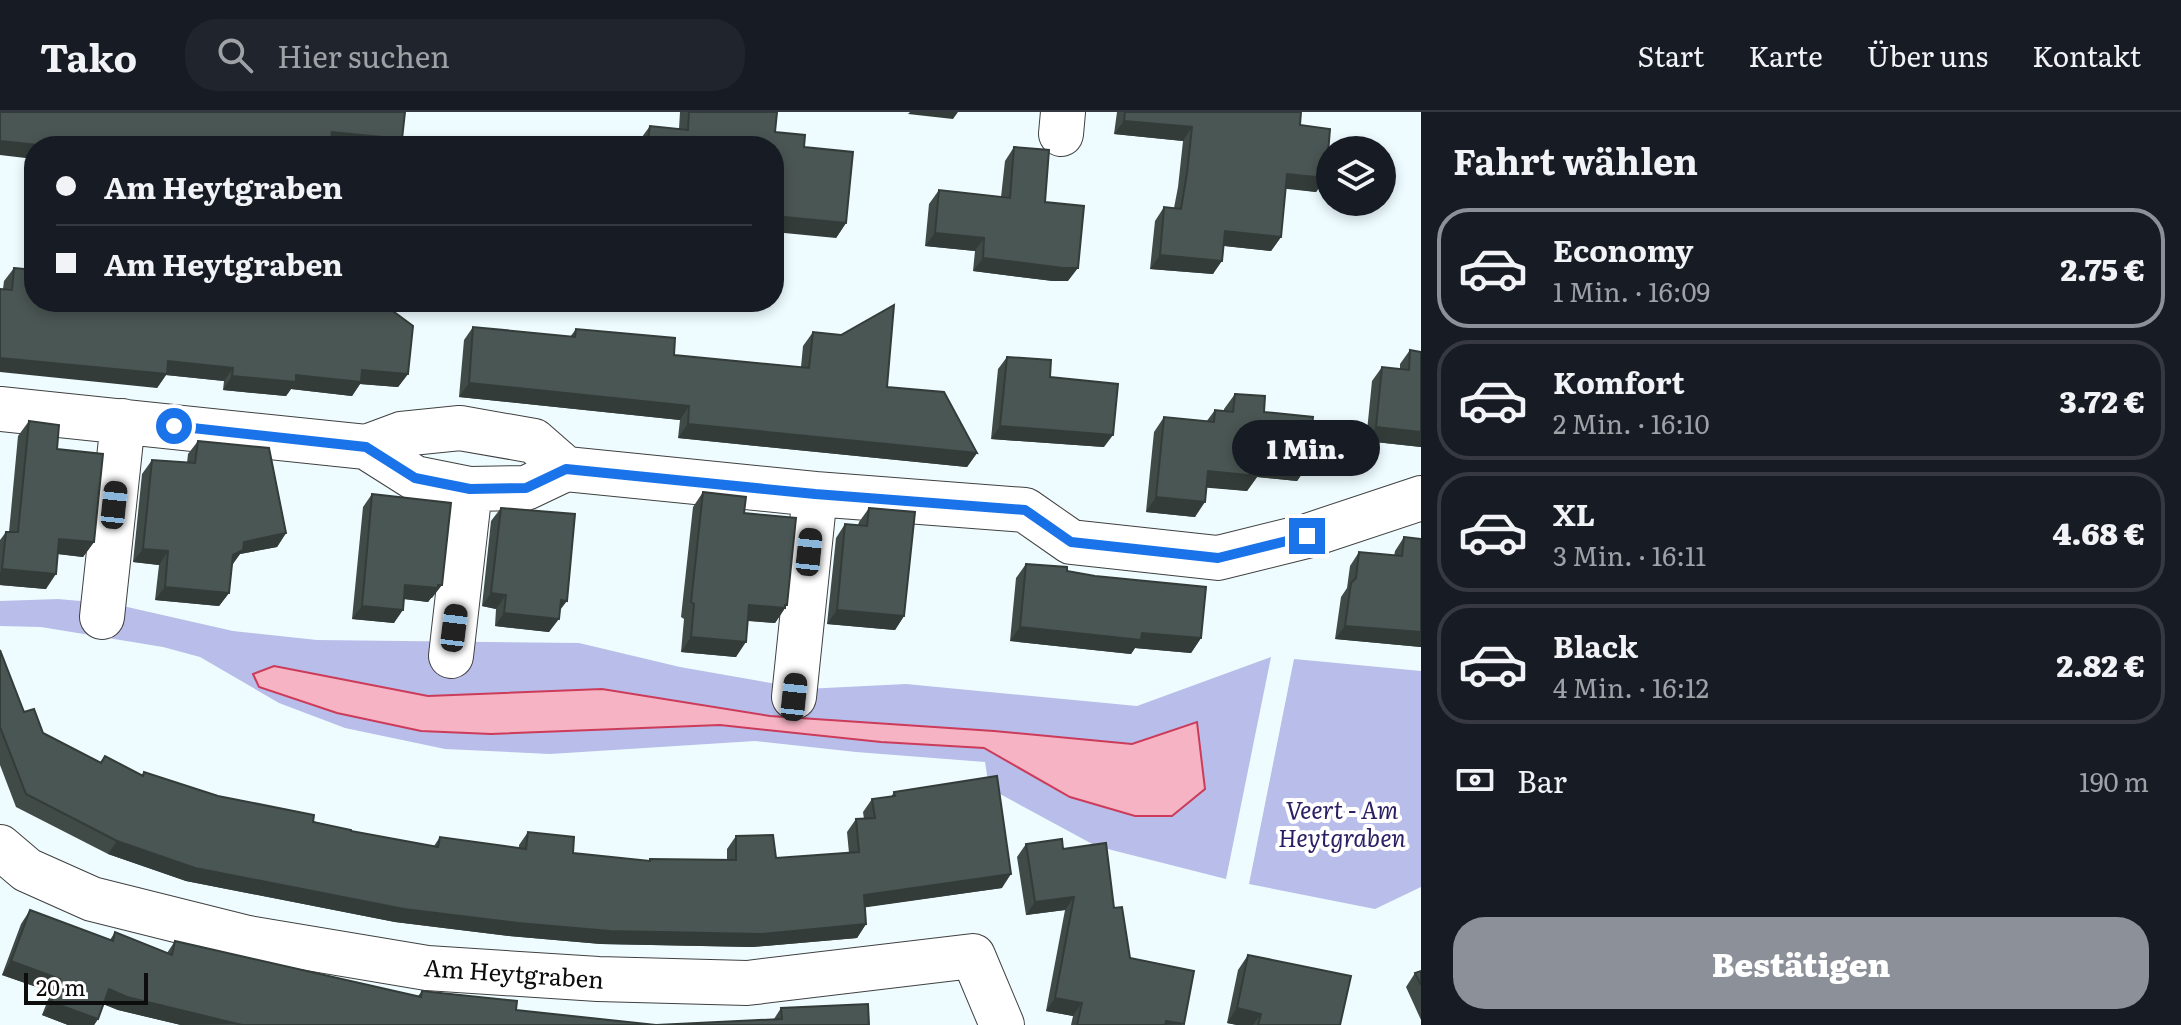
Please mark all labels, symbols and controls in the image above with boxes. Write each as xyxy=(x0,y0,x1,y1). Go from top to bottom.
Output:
search box xyxy=(185,19,745,91)
text: Tako xyxy=(40,27,137,84)
icon: search xyxy=(213,33,257,77)
text: Hier suchen xyxy=(277,33,450,77)
text: Start xyxy=(1638,34,1704,76)
text: Karte xyxy=(1748,34,1823,76)
text: Über uns xyxy=(1867,34,1988,76)
text: Kontakt xyxy=(2032,34,2141,76)
text: Fahrt wählen xyxy=(1453,133,1698,186)
map controls xyxy=(1316,136,1396,216)
button: layers xyxy=(1316,136,1396,216)
text: Am Heytgraben xyxy=(104,164,343,208)
text: Economy xyxy=(1553,227,1693,271)
icon: car xyxy=(1457,232,1529,304)
text: Am Heytgraben xyxy=(104,241,343,285)
text: 2.75 € xyxy=(2060,246,2145,290)
text: 1 Min. · 16:09 xyxy=(1553,271,1710,310)
text: Komfort xyxy=(1553,359,1685,403)
icon: car xyxy=(1457,364,1529,436)
text: 3.72 € xyxy=(2060,378,2145,422)
text: 2 Min. · 16:10 xyxy=(1553,403,1710,442)
route start xyxy=(156,408,192,444)
callout: 1 Min. xyxy=(1233,420,1381,476)
text: 1 Min. xyxy=(1267,428,1345,467)
car xyxy=(100,480,128,530)
text: XL xyxy=(1553,491,1595,535)
icon: car xyxy=(1457,496,1529,568)
text: 4.68 € xyxy=(2052,510,2145,554)
route end xyxy=(1289,518,1325,554)
car xyxy=(795,527,823,577)
text: 3 Min. · 16:11 xyxy=(1553,535,1706,574)
car xyxy=(439,603,469,653)
text: Black xyxy=(1553,623,1638,667)
icon: car xyxy=(1457,628,1529,700)
text: 2.82 € xyxy=(2057,642,2145,686)
text: 4 Min. · 16:12 xyxy=(1553,667,1709,706)
car xyxy=(780,672,808,722)
icon: cash xyxy=(1453,758,1497,802)
text: Bar xyxy=(1517,758,1567,802)
text: 190 m xyxy=(2079,761,2149,800)
park label: Veert - Am Heytgraben xyxy=(1278,791,1406,854)
button: Bestätigen xyxy=(1453,917,2149,1009)
street label: Am Heytgraben xyxy=(423,948,605,996)
scale bar xyxy=(24,969,148,1005)
text: 20 m xyxy=(36,970,86,1003)

